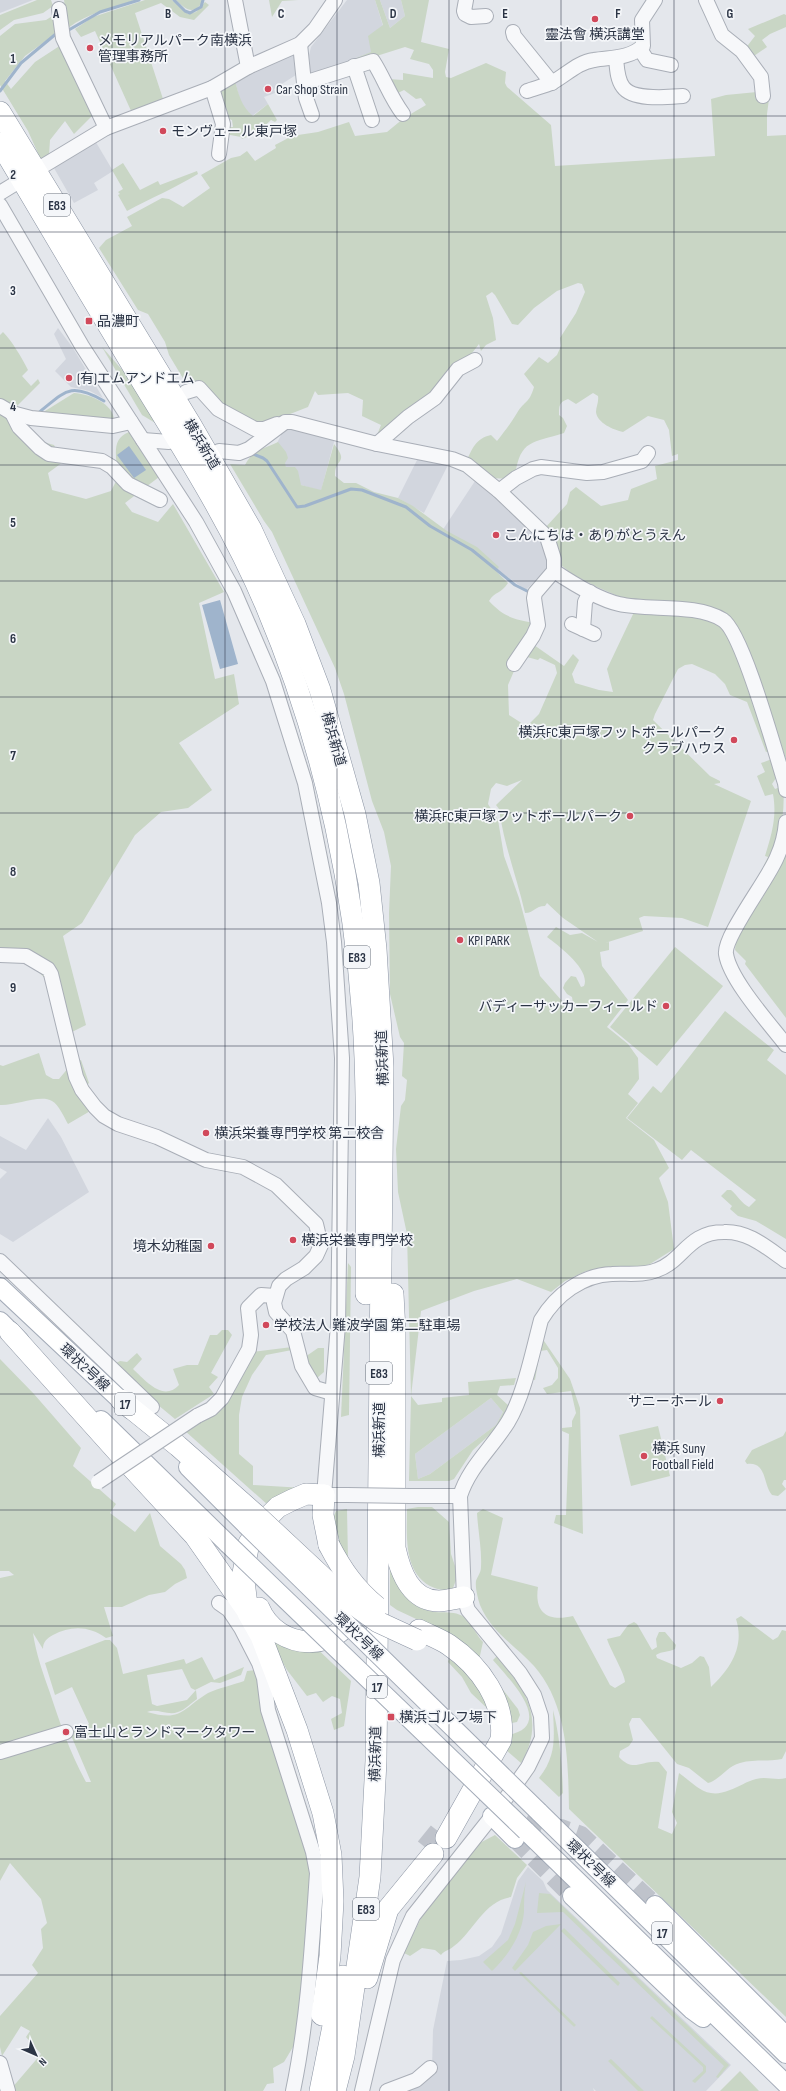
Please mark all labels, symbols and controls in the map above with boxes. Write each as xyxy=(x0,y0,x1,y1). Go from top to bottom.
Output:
text: A xyxy=(52,6,60,22)
text: B xyxy=(165,6,171,22)
text: C xyxy=(278,6,285,22)
text: D xyxy=(390,6,397,22)
text: E xyxy=(502,6,508,22)
text: F xyxy=(615,6,621,22)
text: G xyxy=(727,6,734,22)
marker: 靈法會 横浜講堂 xyxy=(590,14,600,24)
place label: 靈法會 横浜講堂 xyxy=(545,26,645,43)
place label: メモリアルパーク南横浜 管理事務所 xyxy=(98,32,252,65)
marker: メモリアルパーク南横浜 管理事務所 xyxy=(85,43,95,53)
text: 1 xyxy=(10,51,16,67)
place label: Car Shop Strain xyxy=(276,81,348,98)
marker: Car Shop Strain xyxy=(263,84,273,94)
place label: モンヴェール東戸塚 xyxy=(171,123,297,140)
marker: モンヴェール東戸塚 xyxy=(158,126,168,136)
text: 2 xyxy=(10,167,16,183)
road number: E83 xyxy=(44,194,70,216)
text: 3 xyxy=(10,283,16,299)
place label: 品濃町 xyxy=(97,313,139,330)
marker: 品濃町 xyxy=(84,316,94,326)
place label: (有)エムアンドエム xyxy=(77,370,195,387)
marker: (有)エムアンドエム xyxy=(64,373,74,383)
text: 4 xyxy=(10,399,16,415)
street label: 横浜新道 xyxy=(180,416,223,473)
text: 5 xyxy=(10,515,16,531)
place label: こんにちは・ありがとうえん xyxy=(504,527,686,544)
marker: こんにちは・ありがとうえん xyxy=(491,530,501,540)
text: 6 xyxy=(10,631,16,647)
street label: 横浜新道 xyxy=(318,710,349,768)
place label: 横浜FC東戸塚フットボールパーク クラブハウス xyxy=(518,724,726,757)
marker: 横浜FC東戸塚フットボールパーク クラブハウス xyxy=(729,735,739,745)
text: 7 xyxy=(10,748,16,764)
place label: 横浜FC東戸塚フットボールパーク xyxy=(414,808,622,825)
marker: 横浜FC東戸塚フットボールパーク xyxy=(625,811,635,821)
text: 8 xyxy=(10,864,16,880)
place label: KPI PARK xyxy=(468,932,510,949)
marker: KPI PARK xyxy=(455,935,465,945)
road number: E83 xyxy=(344,946,370,968)
text: 9 xyxy=(10,980,16,996)
place label: バディーサッカーフィールド xyxy=(478,998,658,1015)
marker: バディーサッカーフィールド xyxy=(661,1001,671,1011)
street label: 横浜新道 xyxy=(373,1030,392,1086)
place label: 横浜栄養専門学校 第二校舎 xyxy=(214,1125,384,1142)
marker: 横浜栄養専門学校 第二校舎 xyxy=(201,1128,211,1138)
place label: 横浜栄養専門学校 xyxy=(301,1232,413,1249)
marker: 横浜栄養専門学校 xyxy=(288,1235,298,1245)
place label: 境木幼稚園 xyxy=(133,1238,203,1255)
marker: 境木幼稚園 xyxy=(206,1241,216,1251)
place label: 学校法人 難波学園 第二駐車場 xyxy=(274,1317,460,1334)
marker: 学校法人 難波学園 第二駐車場 xyxy=(261,1320,271,1330)
street label: 環状2号線 xyxy=(56,1340,113,1395)
road number: E83 xyxy=(366,1362,392,1384)
road number: 17 xyxy=(115,1393,135,1415)
place label: サニーホール xyxy=(628,1393,712,1410)
marker: サニーホール xyxy=(715,1396,725,1406)
street label: 横浜新道 xyxy=(371,1402,388,1458)
place label: 横浜 Suny Football Field xyxy=(652,1440,714,1473)
marker: 横浜 Suny Football Field xyxy=(639,1451,649,1461)
street label: 環状2号線 xyxy=(331,1609,387,1664)
road number: 17 xyxy=(367,1676,387,1698)
place label: 横浜ゴルフ場下 xyxy=(399,1709,497,1726)
marker: 横浜ゴルフ場下 xyxy=(386,1712,396,1722)
place label: 富士山とランドマークタワー xyxy=(74,1724,255,1741)
street label: 横浜新道 xyxy=(367,1726,384,1782)
marker: 富士山とランドマークタワー xyxy=(61,1727,71,1737)
street label: 環状2号線 xyxy=(563,1836,619,1891)
road number: E83 xyxy=(353,1898,379,1920)
road number: 17 xyxy=(652,1922,672,1944)
north arrow xyxy=(16,2035,56,2075)
text: N xyxy=(36,2055,49,2068)

